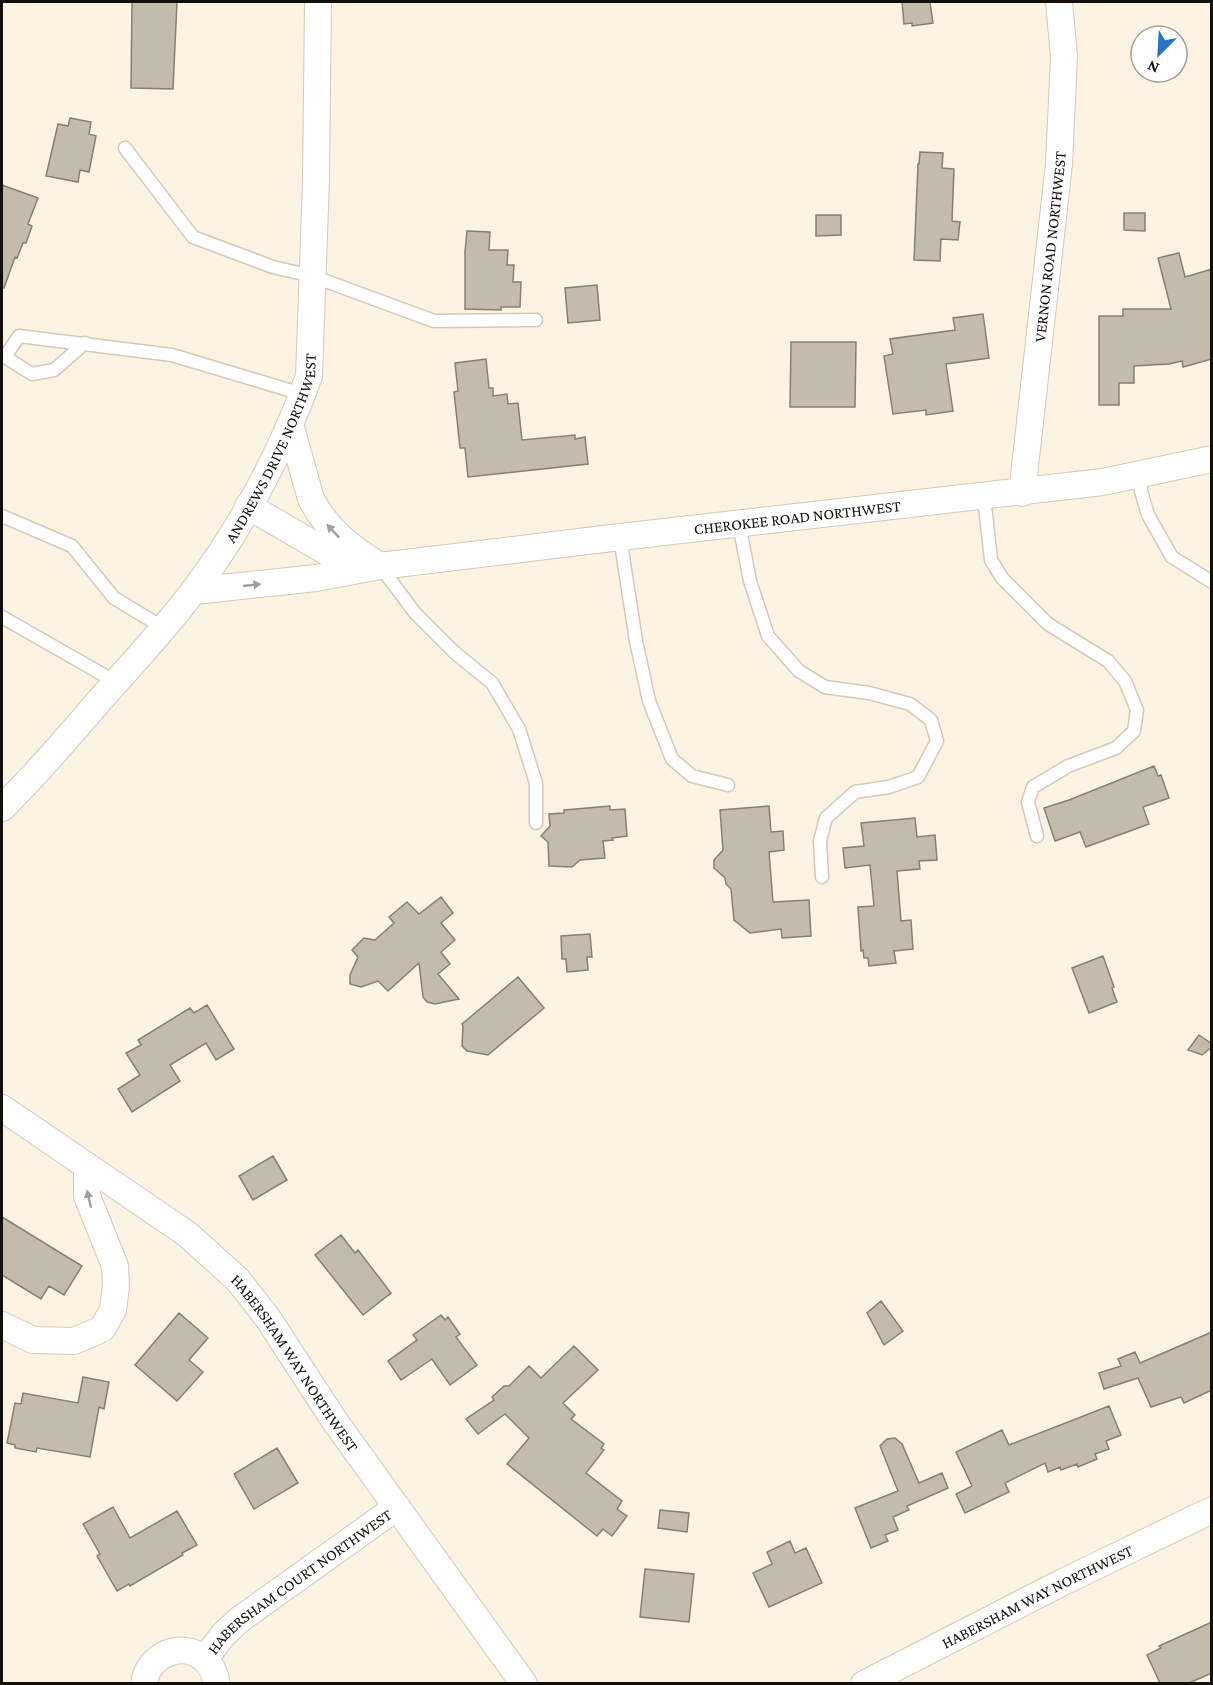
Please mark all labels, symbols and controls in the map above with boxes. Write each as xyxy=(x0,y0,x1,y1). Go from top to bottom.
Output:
north arrow xyxy=(1129,24,1189,84)
text: N xyxy=(1145,57,1162,77)
street label: VERNON ROAD NORTHWEST xyxy=(1031,150,1068,343)
street label: ANDREWS DRIVE NORTHWEST xyxy=(221,353,318,545)
street label: CHEROKEE ROAD NORTHWEST xyxy=(693,497,902,537)
one-way arrow xyxy=(327,524,340,539)
one-way arrow xyxy=(242,580,261,589)
one-way arrow xyxy=(84,1189,93,1208)
street label: HABERSHAM WAY NORTHWEST xyxy=(228,1270,362,1455)
street label: HABERSHAM COURT NORTHWEST xyxy=(204,1505,395,1657)
street label: HABERSHAM WAY NORTHWEST xyxy=(939,1541,1136,1651)

